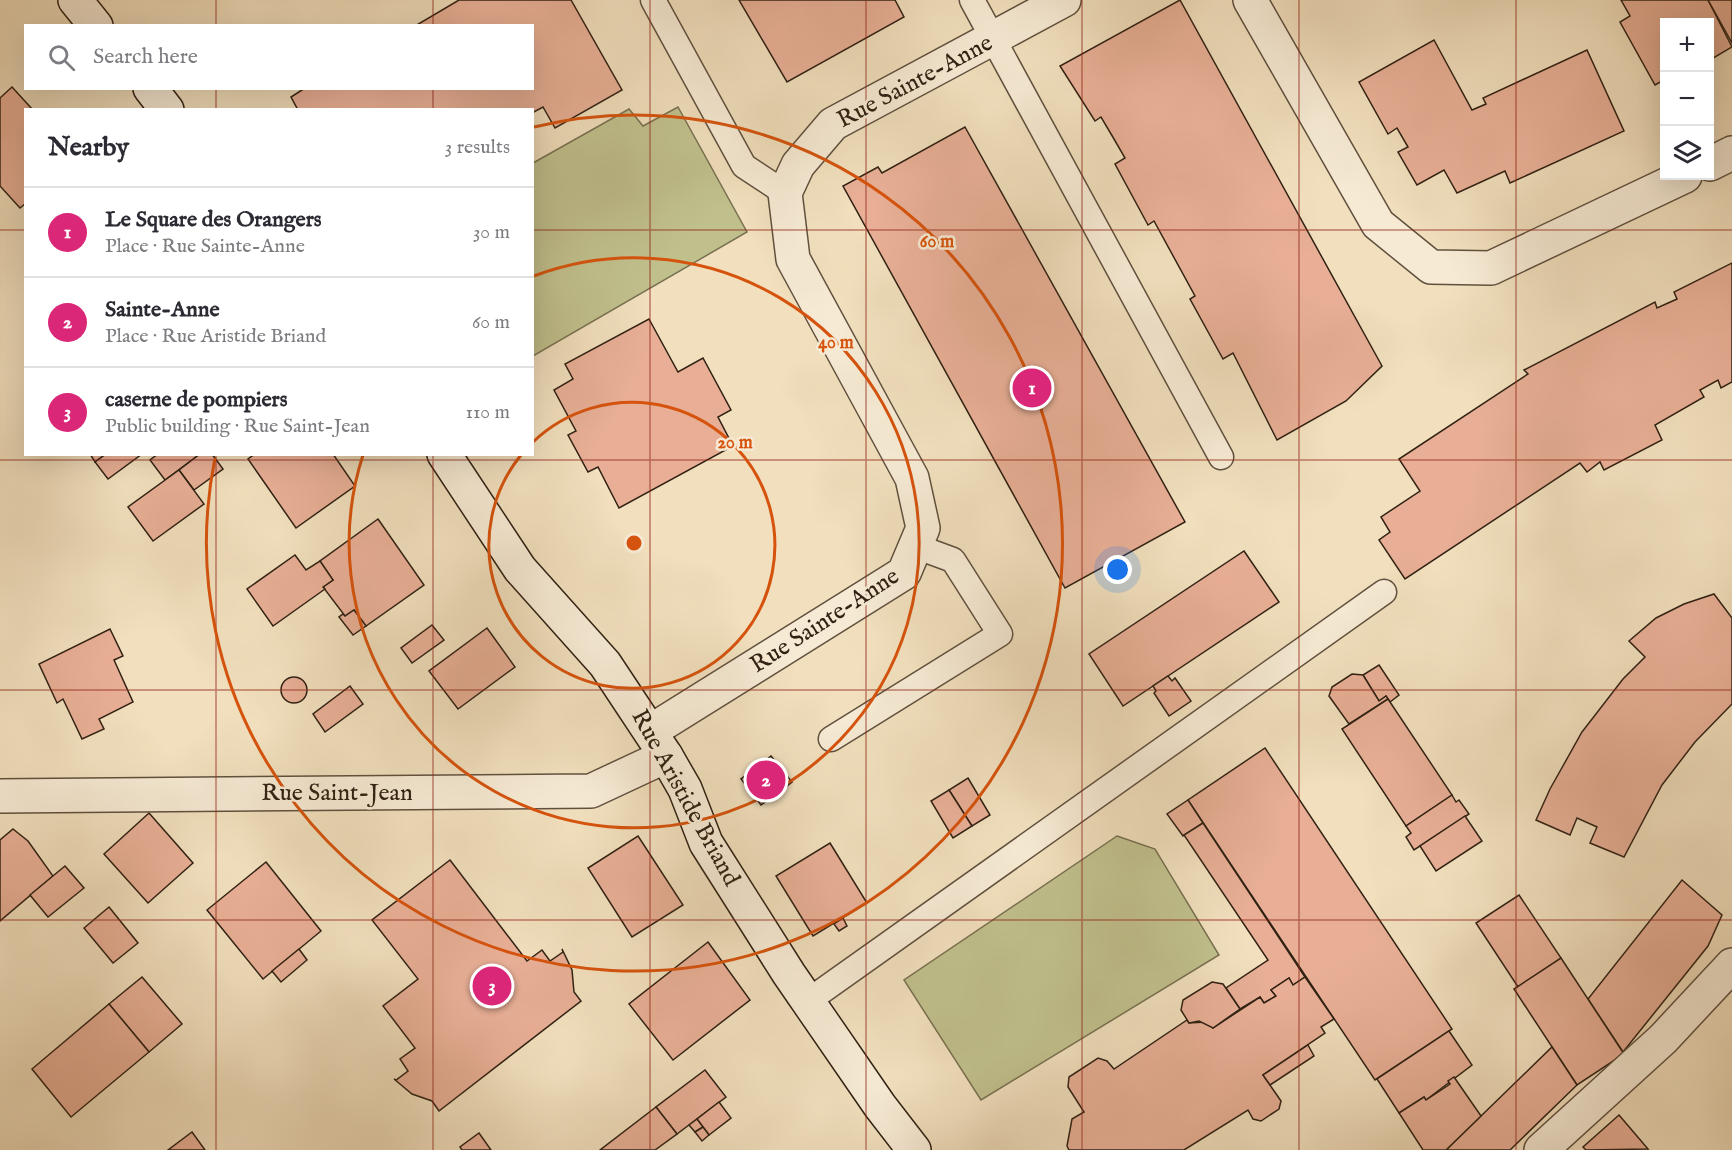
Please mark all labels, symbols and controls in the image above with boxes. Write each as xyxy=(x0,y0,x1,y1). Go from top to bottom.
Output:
map controls xyxy=(1660,18,1714,180)
button: + xyxy=(1660,18,1714,72)
search box xyxy=(24,24,534,90)
street label: Rue Sainte-Anne xyxy=(832,28,998,136)
icon: search xyxy=(45,41,78,74)
text: Search here xyxy=(93,43,198,71)
button: − xyxy=(1660,72,1714,126)
button: layers xyxy=(1660,126,1714,180)
text: Nearby xyxy=(48,131,129,164)
text: 3 results xyxy=(445,135,510,160)
text: Le Square des Orangers xyxy=(105,206,322,234)
text: 1 xyxy=(64,220,71,245)
text: 30 m xyxy=(473,220,510,245)
text: 60 m xyxy=(920,231,954,254)
text: Place · Rue Sainte-Anne xyxy=(105,234,305,259)
text: Sainte-Anne xyxy=(105,296,220,324)
text: 2 xyxy=(63,310,72,335)
text: 60 m xyxy=(472,310,510,335)
text: Place · Rue Aristide Briand xyxy=(105,324,326,349)
text: 40 m xyxy=(818,332,854,355)
pin: 1 xyxy=(1012,366,1052,410)
text: caserne de pompiers xyxy=(105,386,287,414)
text: 3 xyxy=(64,400,71,425)
text: 110 m xyxy=(466,400,510,425)
text: Public building · Rue Saint-Jean xyxy=(105,414,370,439)
text: 20 m xyxy=(717,432,753,455)
centre of rings xyxy=(624,533,644,553)
your location xyxy=(1103,555,1132,584)
street label: Rue Sainte-Anne xyxy=(744,561,906,681)
street label: Rue Aristide Briand xyxy=(624,704,747,892)
pin: 2 xyxy=(746,758,786,802)
street label: Rue Saint-Jean xyxy=(261,778,413,809)
pin: 3 xyxy=(472,964,512,1008)

